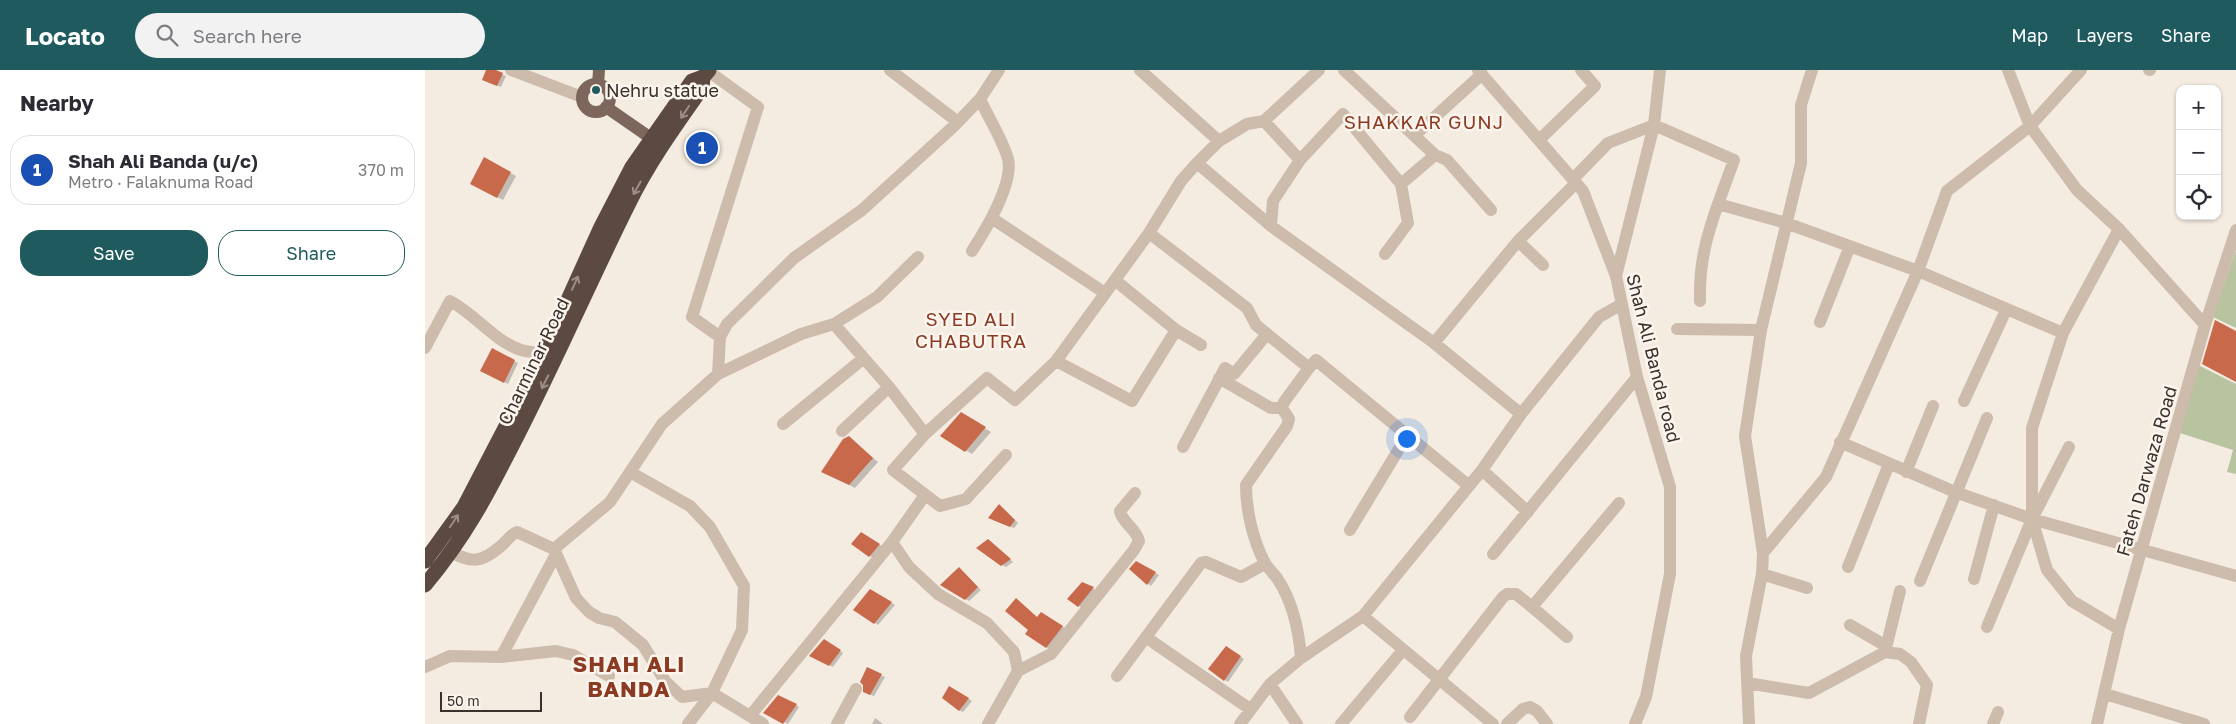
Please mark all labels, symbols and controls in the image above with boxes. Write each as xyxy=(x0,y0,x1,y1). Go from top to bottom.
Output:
search box xyxy=(135,13,485,58)
text: Locato xyxy=(25,21,105,50)
icon: search xyxy=(153,21,181,49)
text: Search here xyxy=(193,24,302,47)
text: Map xyxy=(2011,24,2048,46)
text: Layers xyxy=(2076,24,2133,46)
text: Share xyxy=(2161,24,2211,46)
place label: Nehru statue xyxy=(606,79,719,101)
marker: Nehru statue xyxy=(590,84,602,96)
map controls xyxy=(2176,85,2221,220)
button: + xyxy=(2176,85,2221,130)
text: Nearby xyxy=(20,90,94,116)
one-way arrow xyxy=(680,105,690,119)
district label: SHAKKAR GUNJ xyxy=(1344,110,1504,133)
pin: 1 xyxy=(686,129,718,167)
button: − xyxy=(2176,130,2221,175)
text: Shah Ali Banda (u/c) xyxy=(68,149,258,172)
text: 1 xyxy=(33,160,41,180)
text: 370 m xyxy=(358,160,404,180)
text: Metro · Falaknuma Road xyxy=(68,172,253,192)
button: locate xyxy=(2176,175,2221,220)
one-way arrow xyxy=(632,180,642,194)
button: Save xyxy=(20,230,208,276)
button: Share xyxy=(218,230,405,276)
street label: Shah Ali Banda road xyxy=(1622,271,1686,445)
one-way arrow xyxy=(571,276,581,291)
street label: Charminar Road xyxy=(493,294,573,428)
district label: SYED ALI CHABUTRA xyxy=(915,307,1027,352)
one-way arrow xyxy=(540,374,550,389)
street label: Fateh Darwaza Road xyxy=(2111,383,2181,559)
your location xyxy=(1394,426,1420,452)
one-way arrow xyxy=(449,515,459,529)
district label: SHAH ALI BANDA xyxy=(573,650,685,702)
scale bar xyxy=(440,689,543,712)
text: 50 m xyxy=(447,692,480,709)

